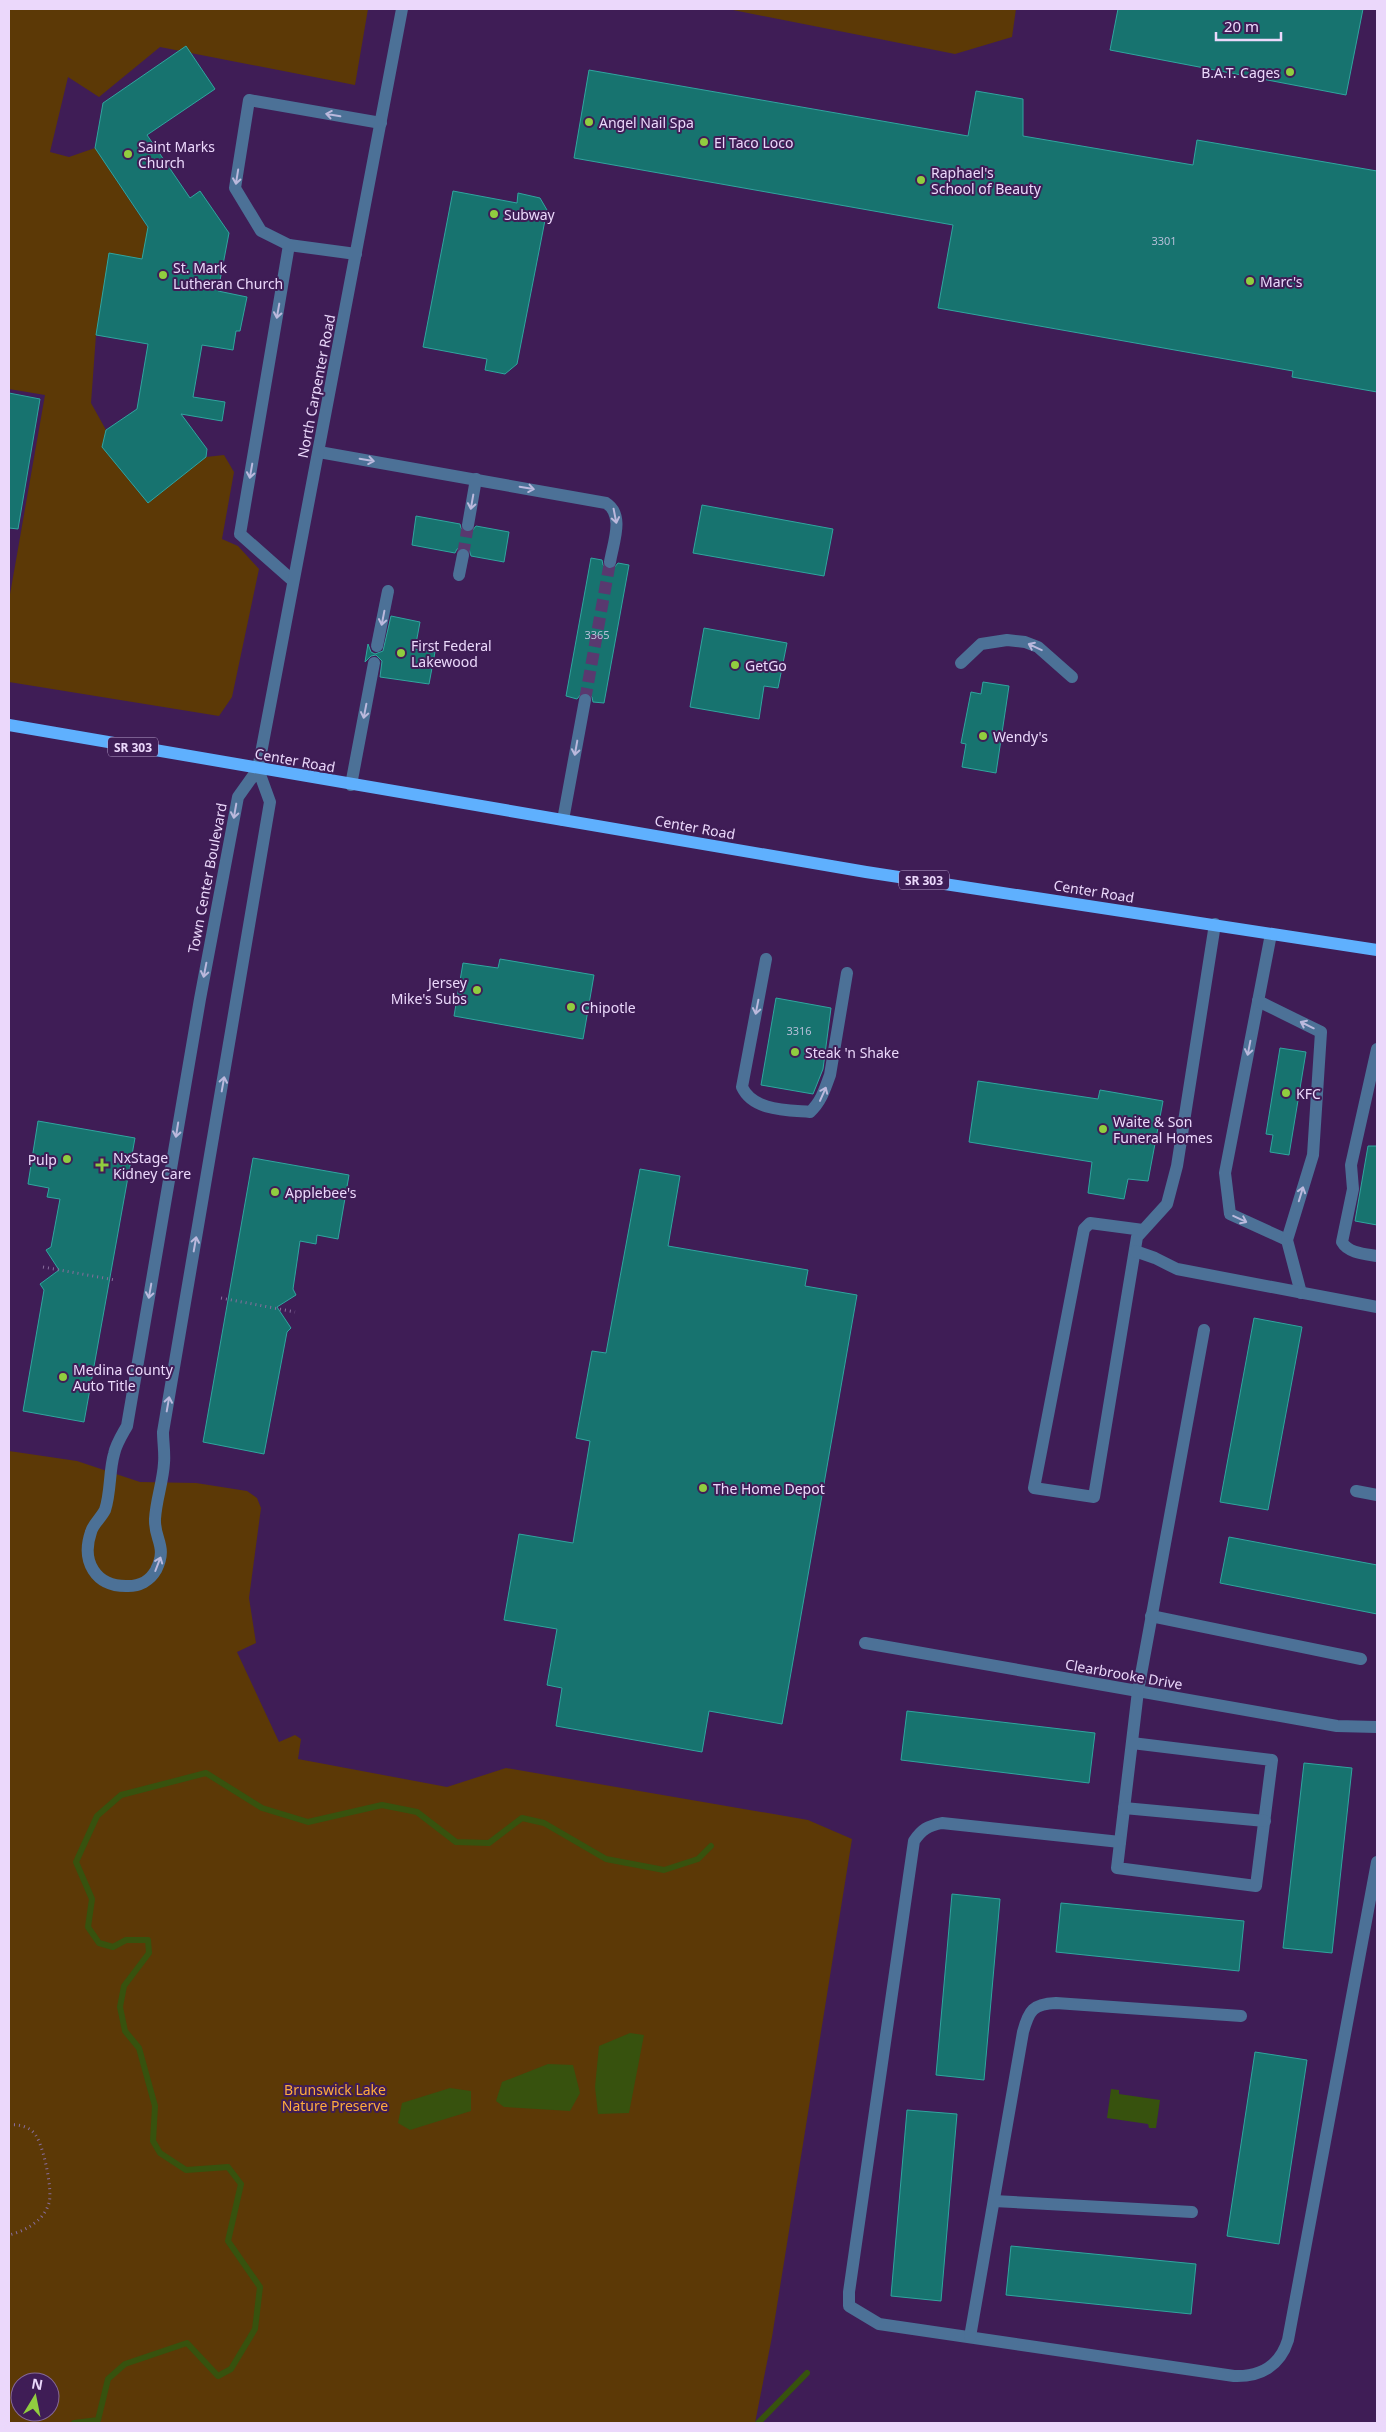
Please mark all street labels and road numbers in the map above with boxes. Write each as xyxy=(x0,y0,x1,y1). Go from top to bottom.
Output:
street label: North Carpenter Road xyxy=(293,313,339,459)
road number: SR 303 xyxy=(108,738,158,756)
street label: Center Road xyxy=(253,744,337,776)
street label: Town Center Boulevard xyxy=(183,801,231,955)
street label: Center Road xyxy=(653,811,737,843)
road number: SR 303 xyxy=(899,870,949,890)
street label: Center Road xyxy=(1052,875,1136,907)
street label: Clearbrooke Drive xyxy=(1064,1654,1184,1694)

